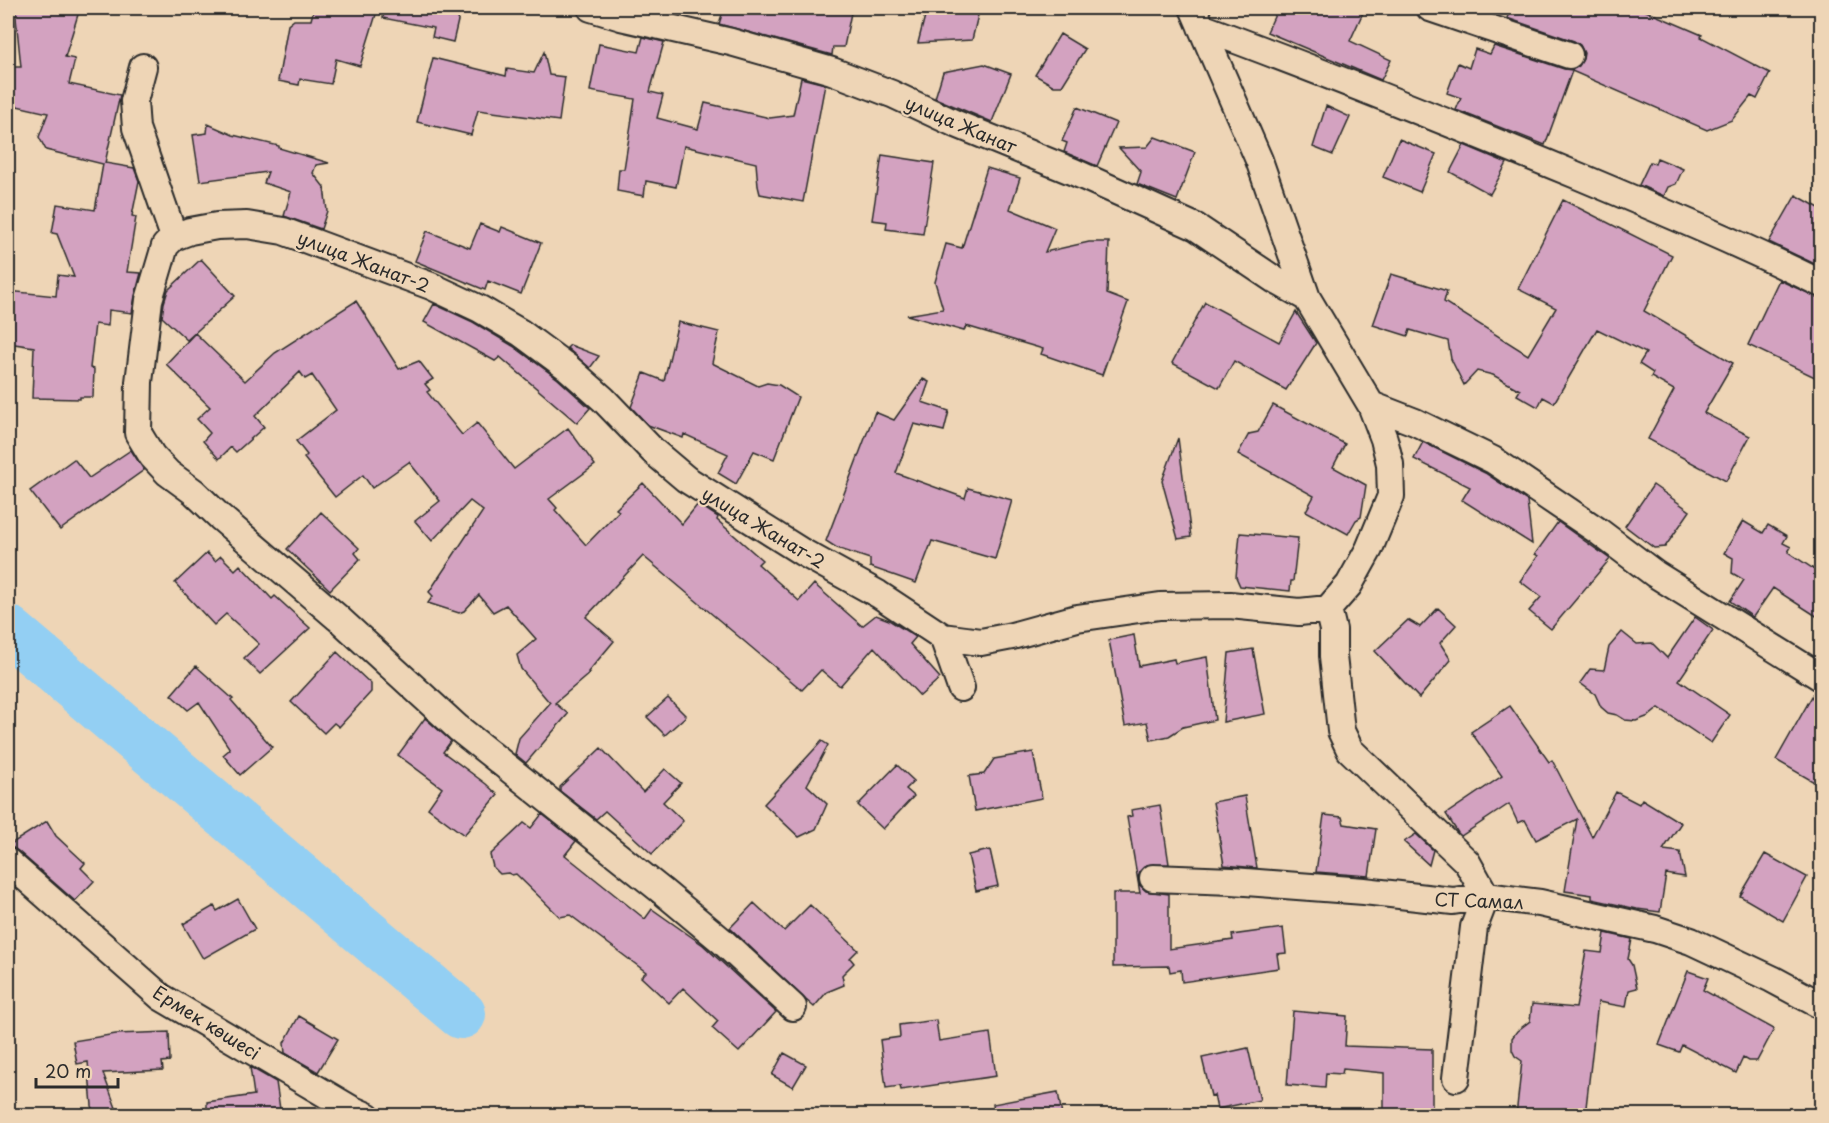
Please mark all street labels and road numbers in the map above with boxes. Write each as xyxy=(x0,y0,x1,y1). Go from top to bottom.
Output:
street label: улица Жанат xyxy=(901,88,1022,160)
street label: улица Жанат-2 xyxy=(294,223,434,299)
street label: улица Жанат-2 xyxy=(697,479,831,575)
street label: СТ Самал xyxy=(1434,885,1524,915)
street label: Ермек көшесі xyxy=(148,978,266,1066)

